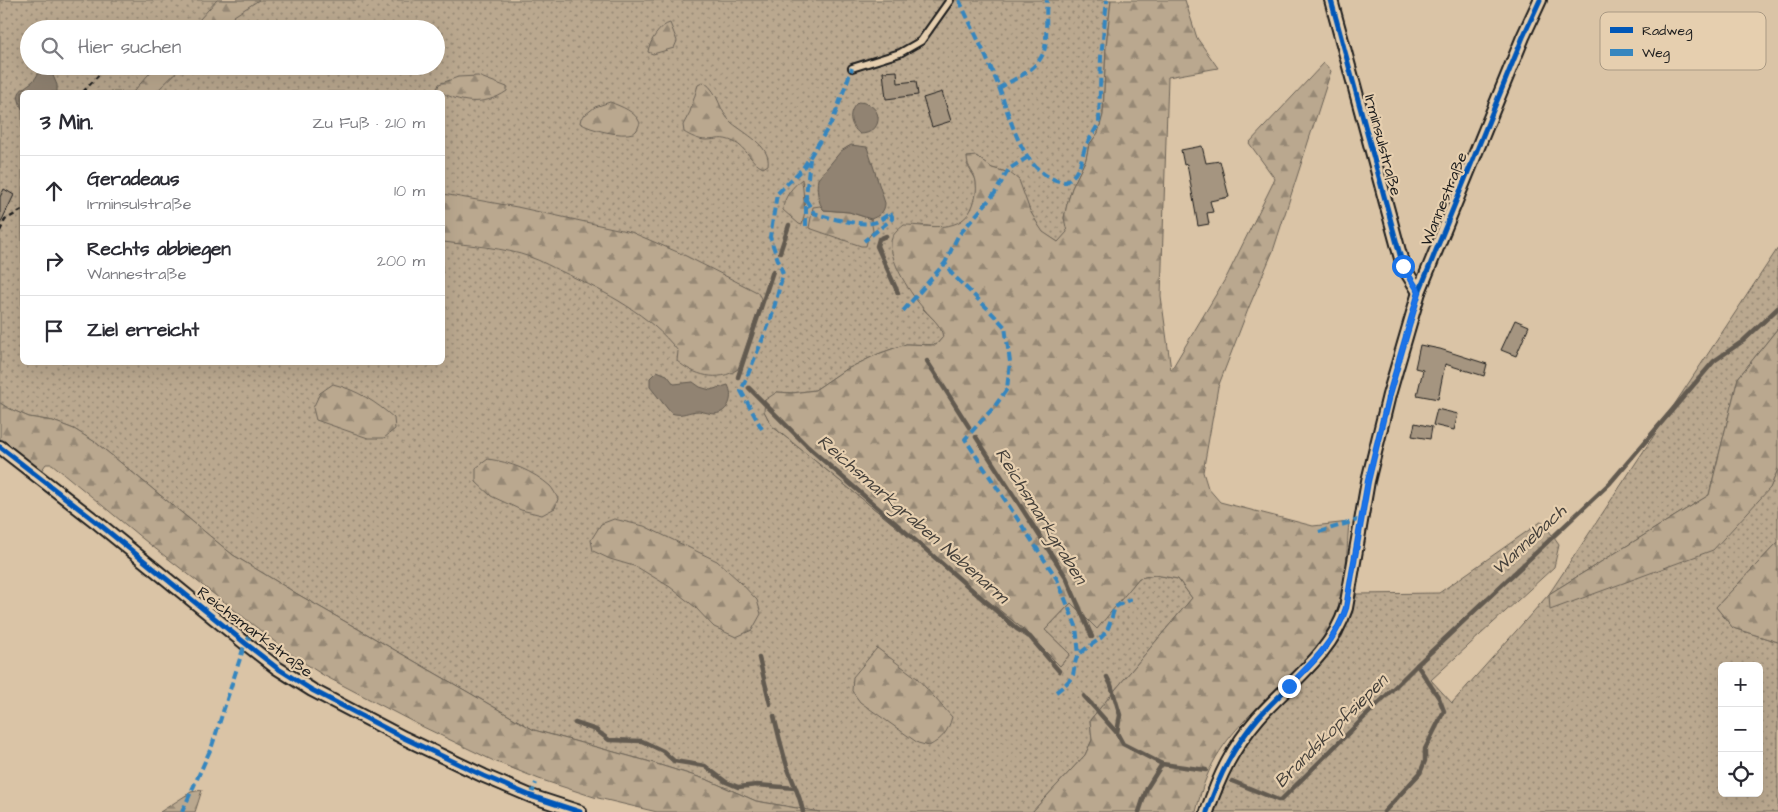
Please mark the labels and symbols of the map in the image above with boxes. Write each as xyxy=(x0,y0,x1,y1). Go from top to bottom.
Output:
legend xyxy=(1600,12,1766,70)
text: Radweg xyxy=(1642,21,1692,41)
text: Weg xyxy=(1642,43,1670,63)
street label: Irminsulstraße xyxy=(1359,92,1407,199)
street label: Wannestraße xyxy=(1415,149,1473,249)
route start xyxy=(1392,255,1415,278)
water label: Reichsmarkgraben Nebenarm xyxy=(811,429,1016,611)
water label: Reichsmarkgraben xyxy=(988,443,1094,591)
water label: Wannebach xyxy=(1486,498,1572,581)
street label: Reichsmarkstraße xyxy=(193,581,318,683)
water label: Brandskopfsiepen xyxy=(1269,667,1395,793)
route end xyxy=(1278,675,1301,698)

